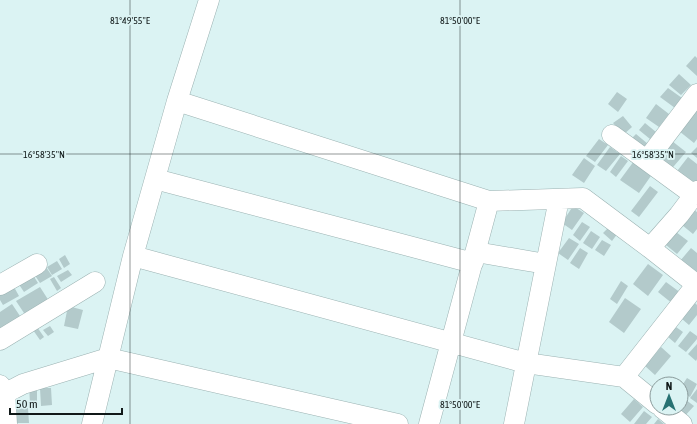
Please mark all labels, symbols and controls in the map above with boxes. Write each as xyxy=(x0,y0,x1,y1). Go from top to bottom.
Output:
text: 81°49'55"E xyxy=(110,15,151,26)
text: 81°50'00"E xyxy=(440,15,481,26)
text: 16°58'35"N xyxy=(23,149,65,160)
text: 16°58'35"N xyxy=(632,149,674,160)
north arrow xyxy=(649,376,689,416)
text: N xyxy=(666,380,672,392)
scale bar xyxy=(10,390,122,416)
text: 50 m xyxy=(16,397,38,411)
text: 81°50'00"E xyxy=(440,399,481,410)

